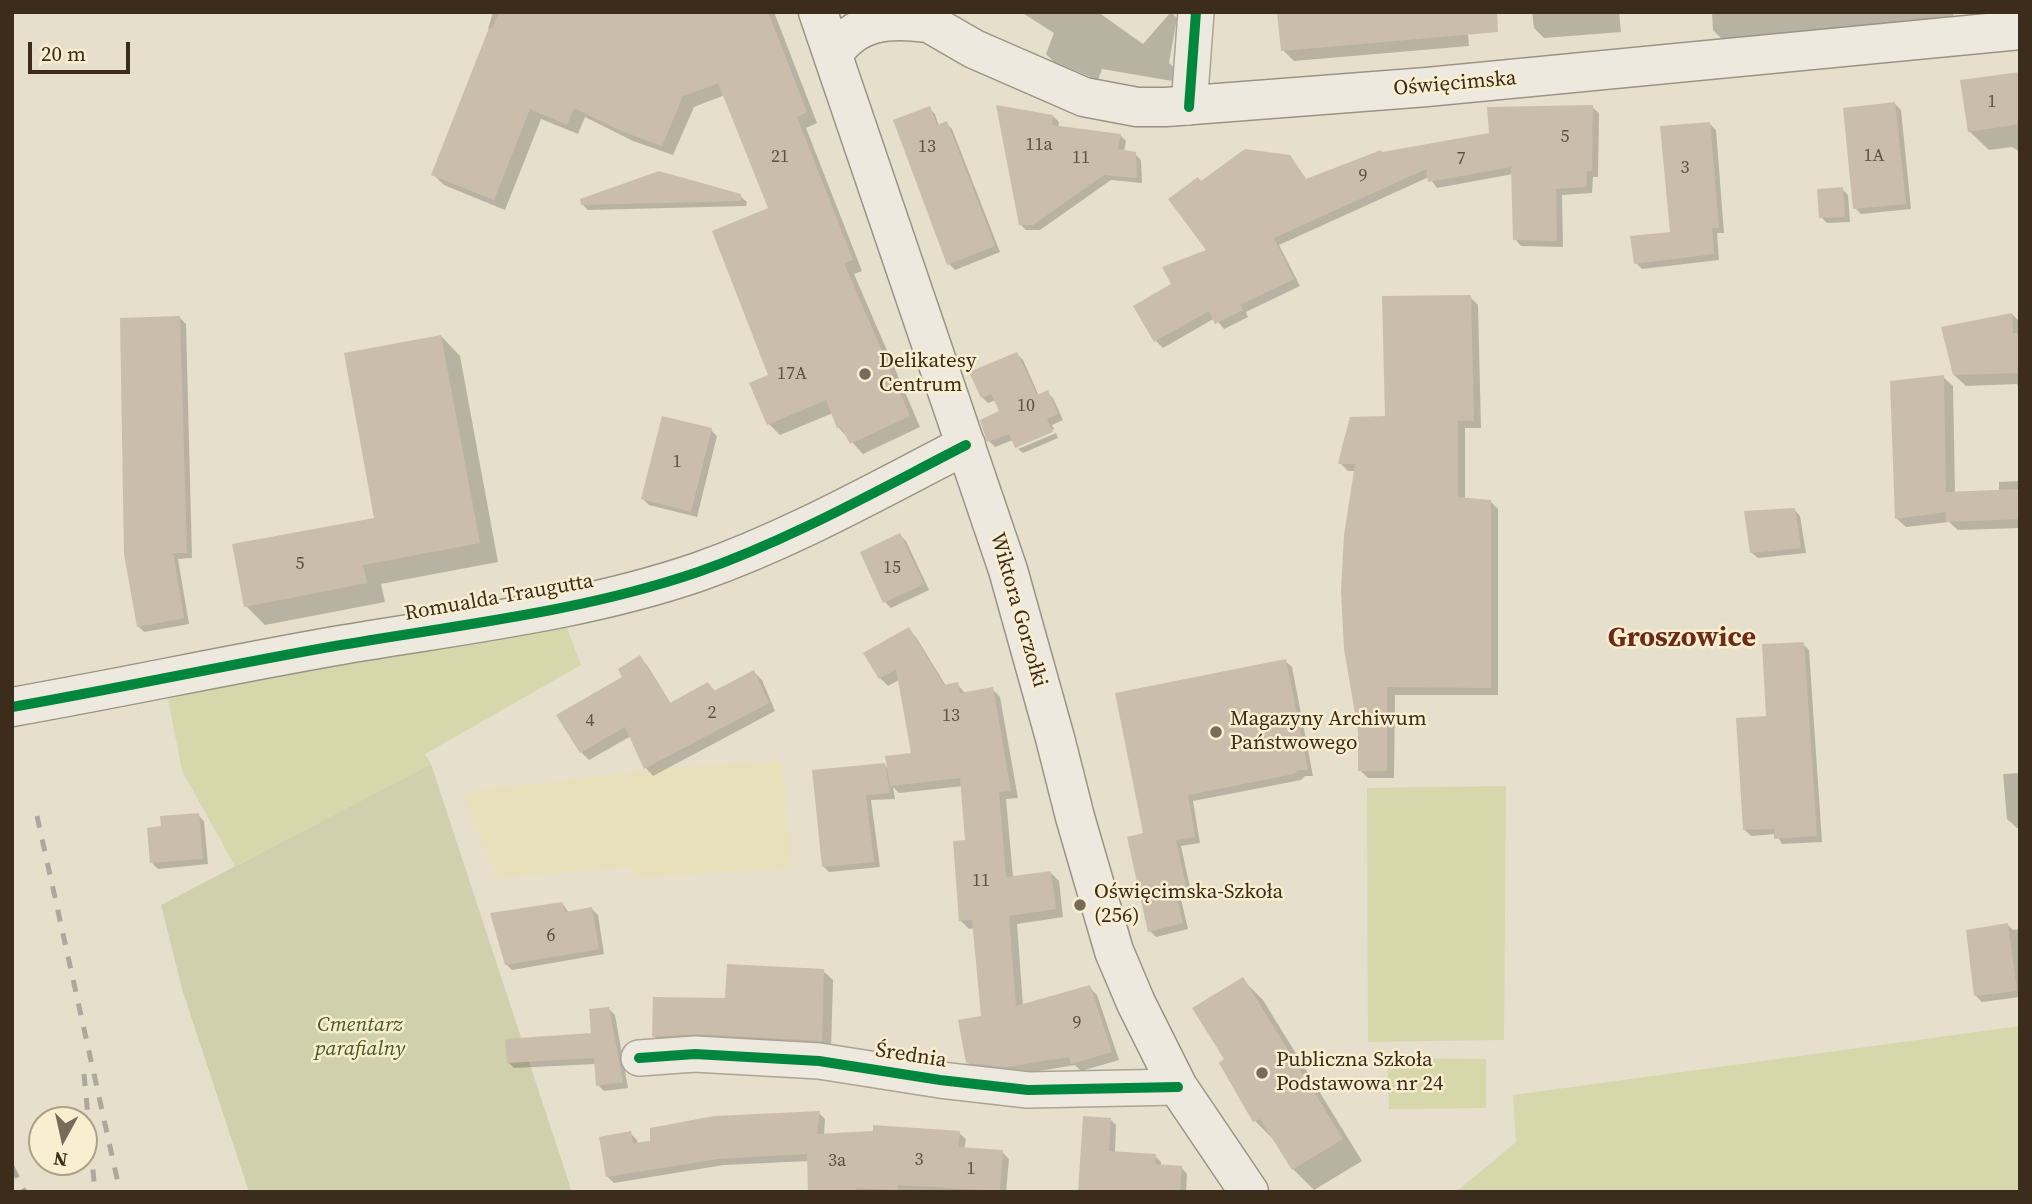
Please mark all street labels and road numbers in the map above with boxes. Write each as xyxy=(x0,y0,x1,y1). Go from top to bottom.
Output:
street label: Oświęcimska xyxy=(1392,66,1518,102)
street label: Wiktora Gorzołki xyxy=(984,530,1052,690)
street label: Romualda Traugutta xyxy=(403,569,595,627)
street label: Średnia xyxy=(874,1038,948,1074)

